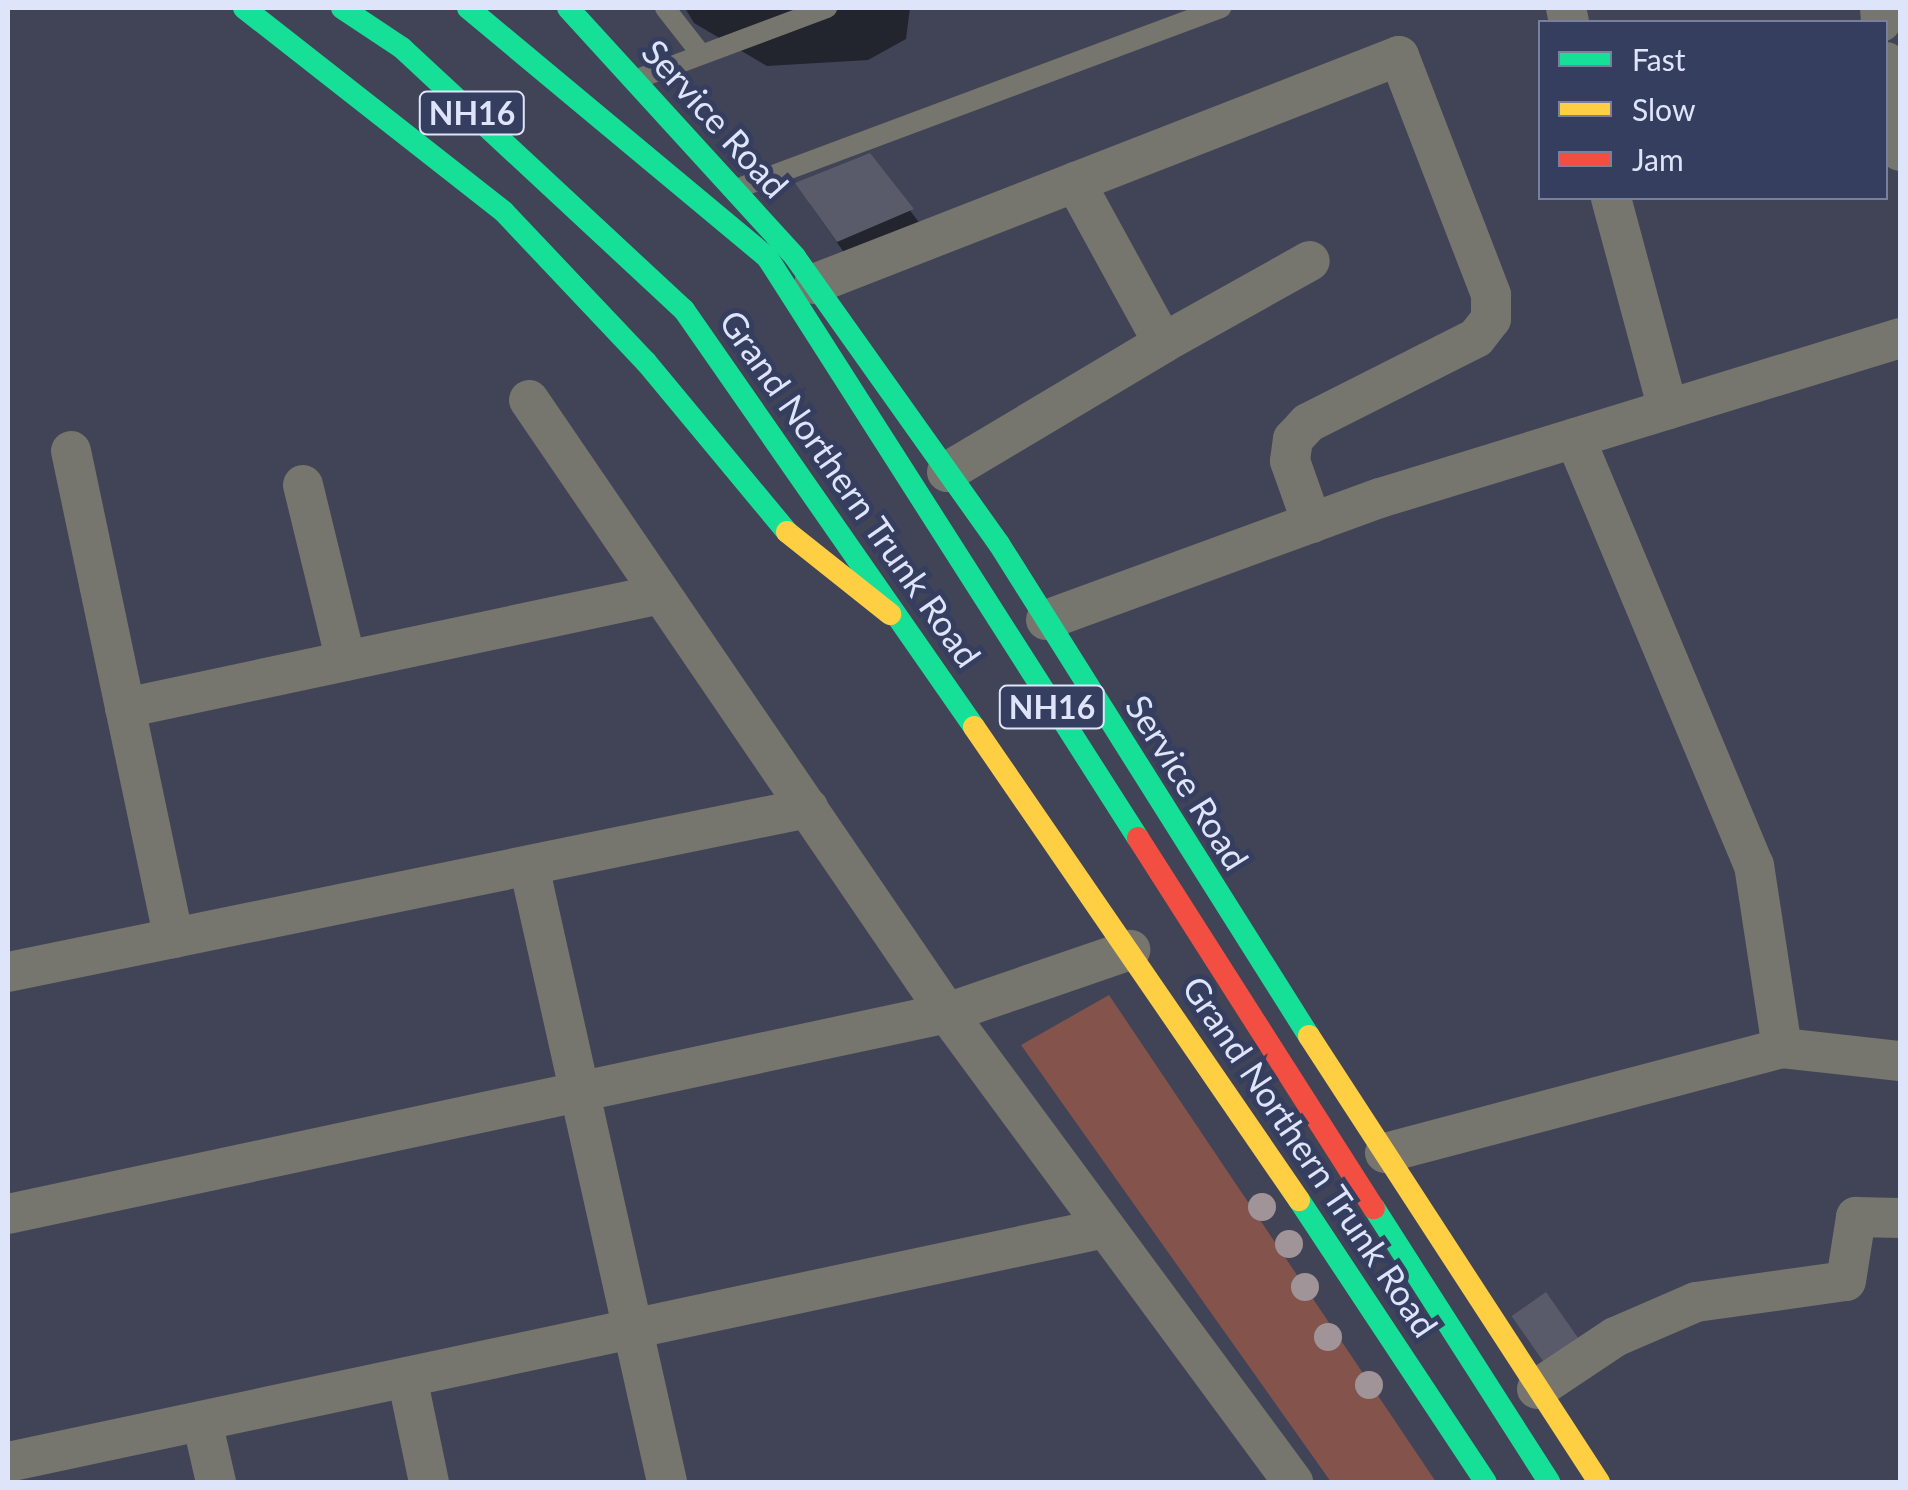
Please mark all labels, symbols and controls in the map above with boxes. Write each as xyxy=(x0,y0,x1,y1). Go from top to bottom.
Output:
legend xyxy=(1538,20,1888,200)
street label: Service Road xyxy=(634,30,798,206)
text: Fast xyxy=(1632,41,1686,77)
road number: NH16 xyxy=(417,86,527,140)
text: Slow xyxy=(1632,91,1695,127)
text: Jam xyxy=(1632,141,1684,177)
street label: Grand Northern Trunk Road xyxy=(711,301,991,675)
road number: NH16 xyxy=(997,680,1107,734)
street label: Service Road xyxy=(1118,687,1258,877)
street label: Grand Northern Trunk Road xyxy=(1174,967,1448,1345)

